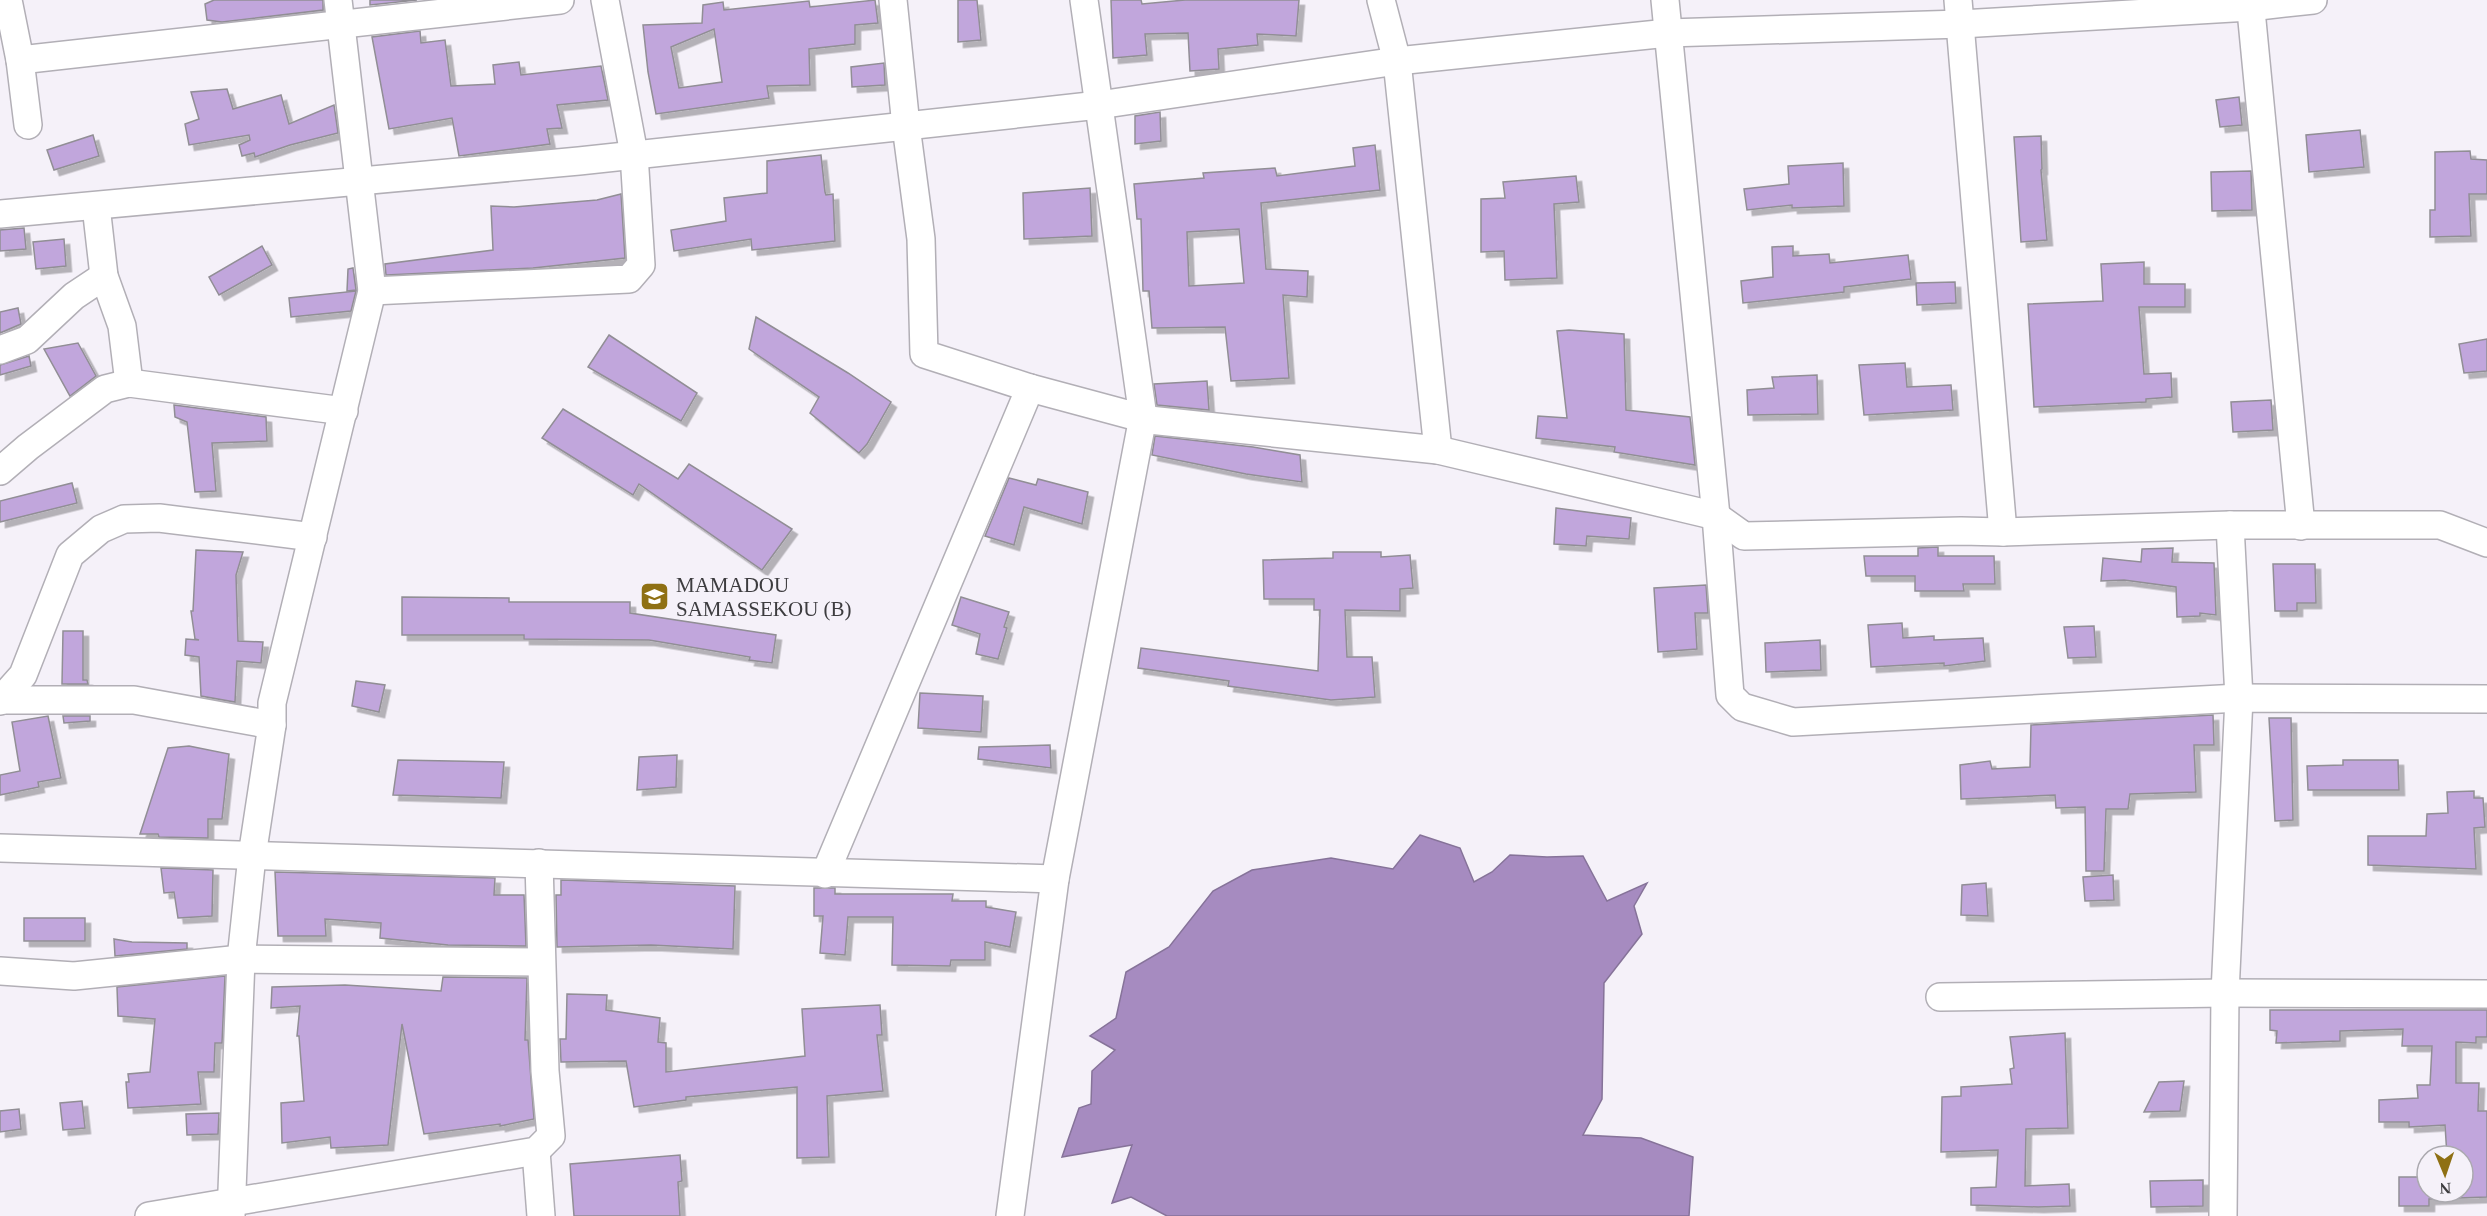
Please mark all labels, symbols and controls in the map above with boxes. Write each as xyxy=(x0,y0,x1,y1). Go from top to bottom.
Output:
place label: MAMADOU SAMASSEKOU (B) xyxy=(676,573,852,621)
school or university icon: MAMADOU SAMASSEKOU (B) xyxy=(639,581,671,613)
north arrow xyxy=(2415,1144,2475,1204)
text: N xyxy=(2439,1180,2452,1197)

